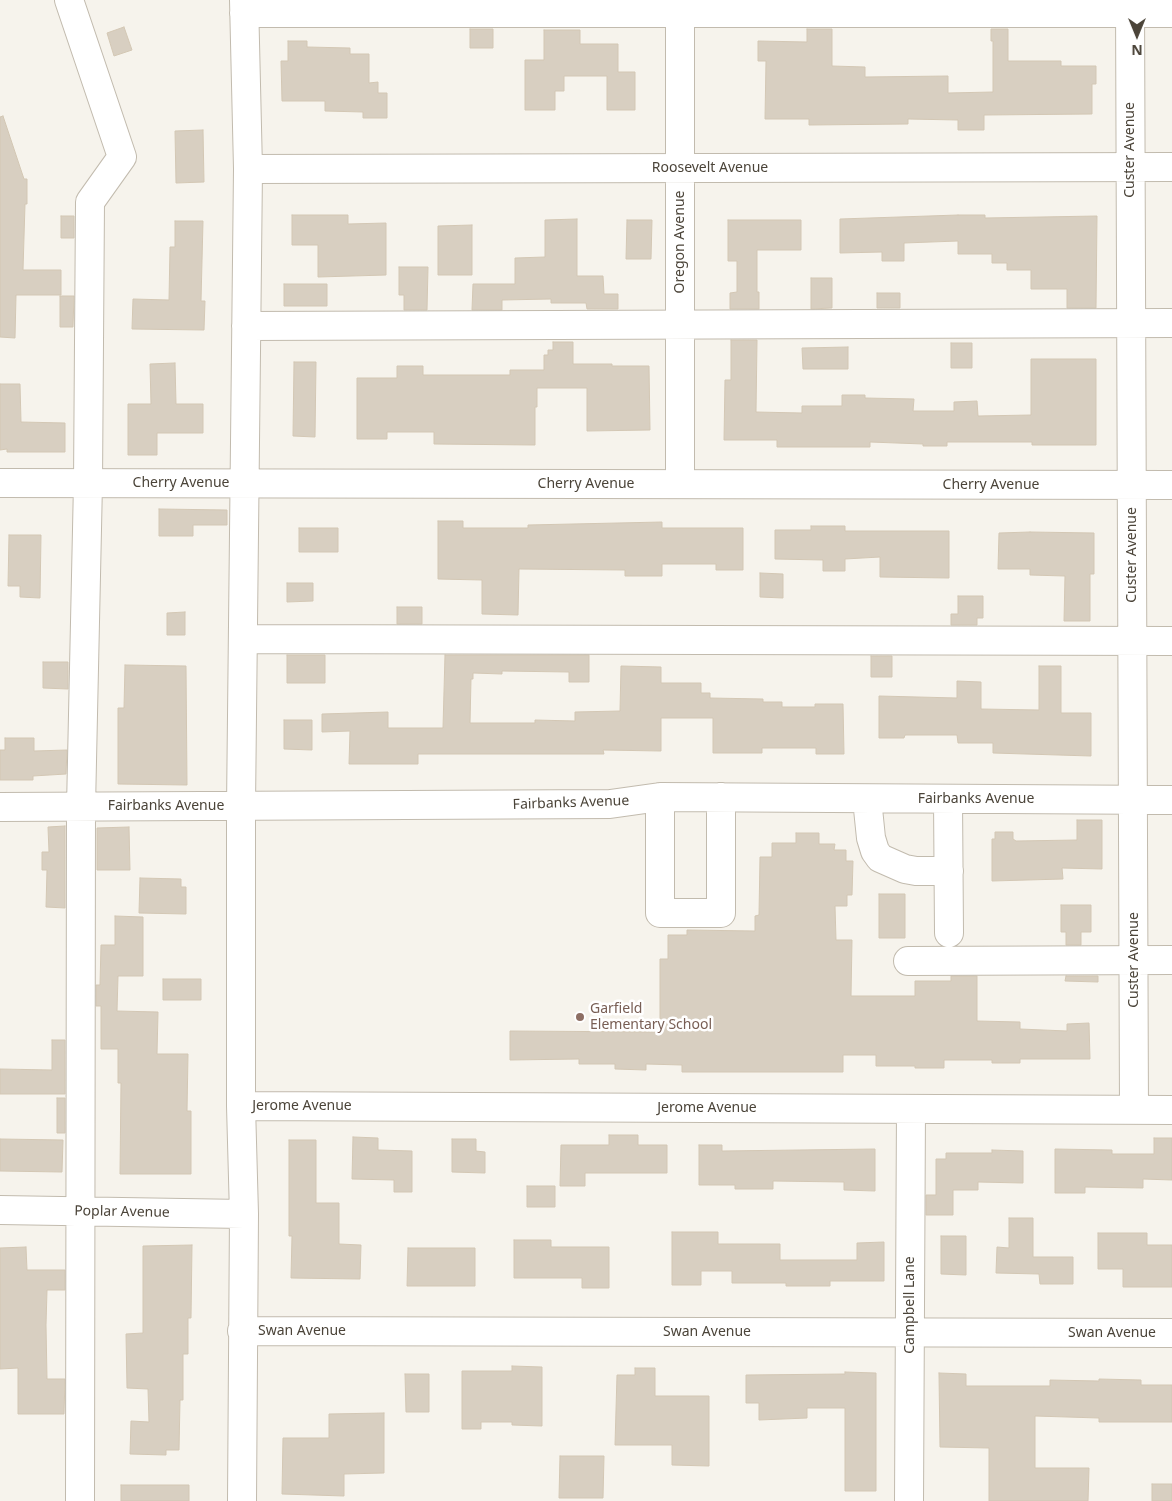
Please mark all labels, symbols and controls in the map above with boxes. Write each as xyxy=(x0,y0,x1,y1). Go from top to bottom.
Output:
north arrow xyxy=(1112,10,1162,60)
text: N xyxy=(1131,41,1143,60)
street label: Custer Avenue xyxy=(1122,102,1138,198)
street label: Roosevelt Avenue xyxy=(652,160,768,176)
street label: Oregon Avenue xyxy=(672,191,688,293)
street label: Cherry Avenue xyxy=(133,475,229,491)
street label: Cherry Avenue xyxy=(538,476,634,492)
street label: Cherry Avenue xyxy=(943,477,1039,493)
street label: Custer Avenue xyxy=(1124,507,1140,603)
street label: Fairbanks Avenue xyxy=(918,791,1034,807)
street label: Fairbanks Avenue xyxy=(512,793,630,813)
street label: Fairbanks Avenue xyxy=(108,798,224,814)
street label: Custer Avenue xyxy=(1126,912,1142,1008)
place label: Garfield Elementary School xyxy=(590,1001,712,1034)
marker: Garfield Elementary School xyxy=(574,1011,586,1023)
street label: Jerome Avenue xyxy=(252,1098,352,1114)
street label: Jerome Avenue xyxy=(657,1100,757,1116)
street label: Poplar Avenue xyxy=(74,1203,170,1221)
street label: Campbell Lane xyxy=(902,1256,918,1354)
street label: Swan Avenue xyxy=(258,1323,346,1339)
street label: Swan Avenue xyxy=(663,1324,751,1340)
street label: Swan Avenue xyxy=(1068,1325,1156,1341)

